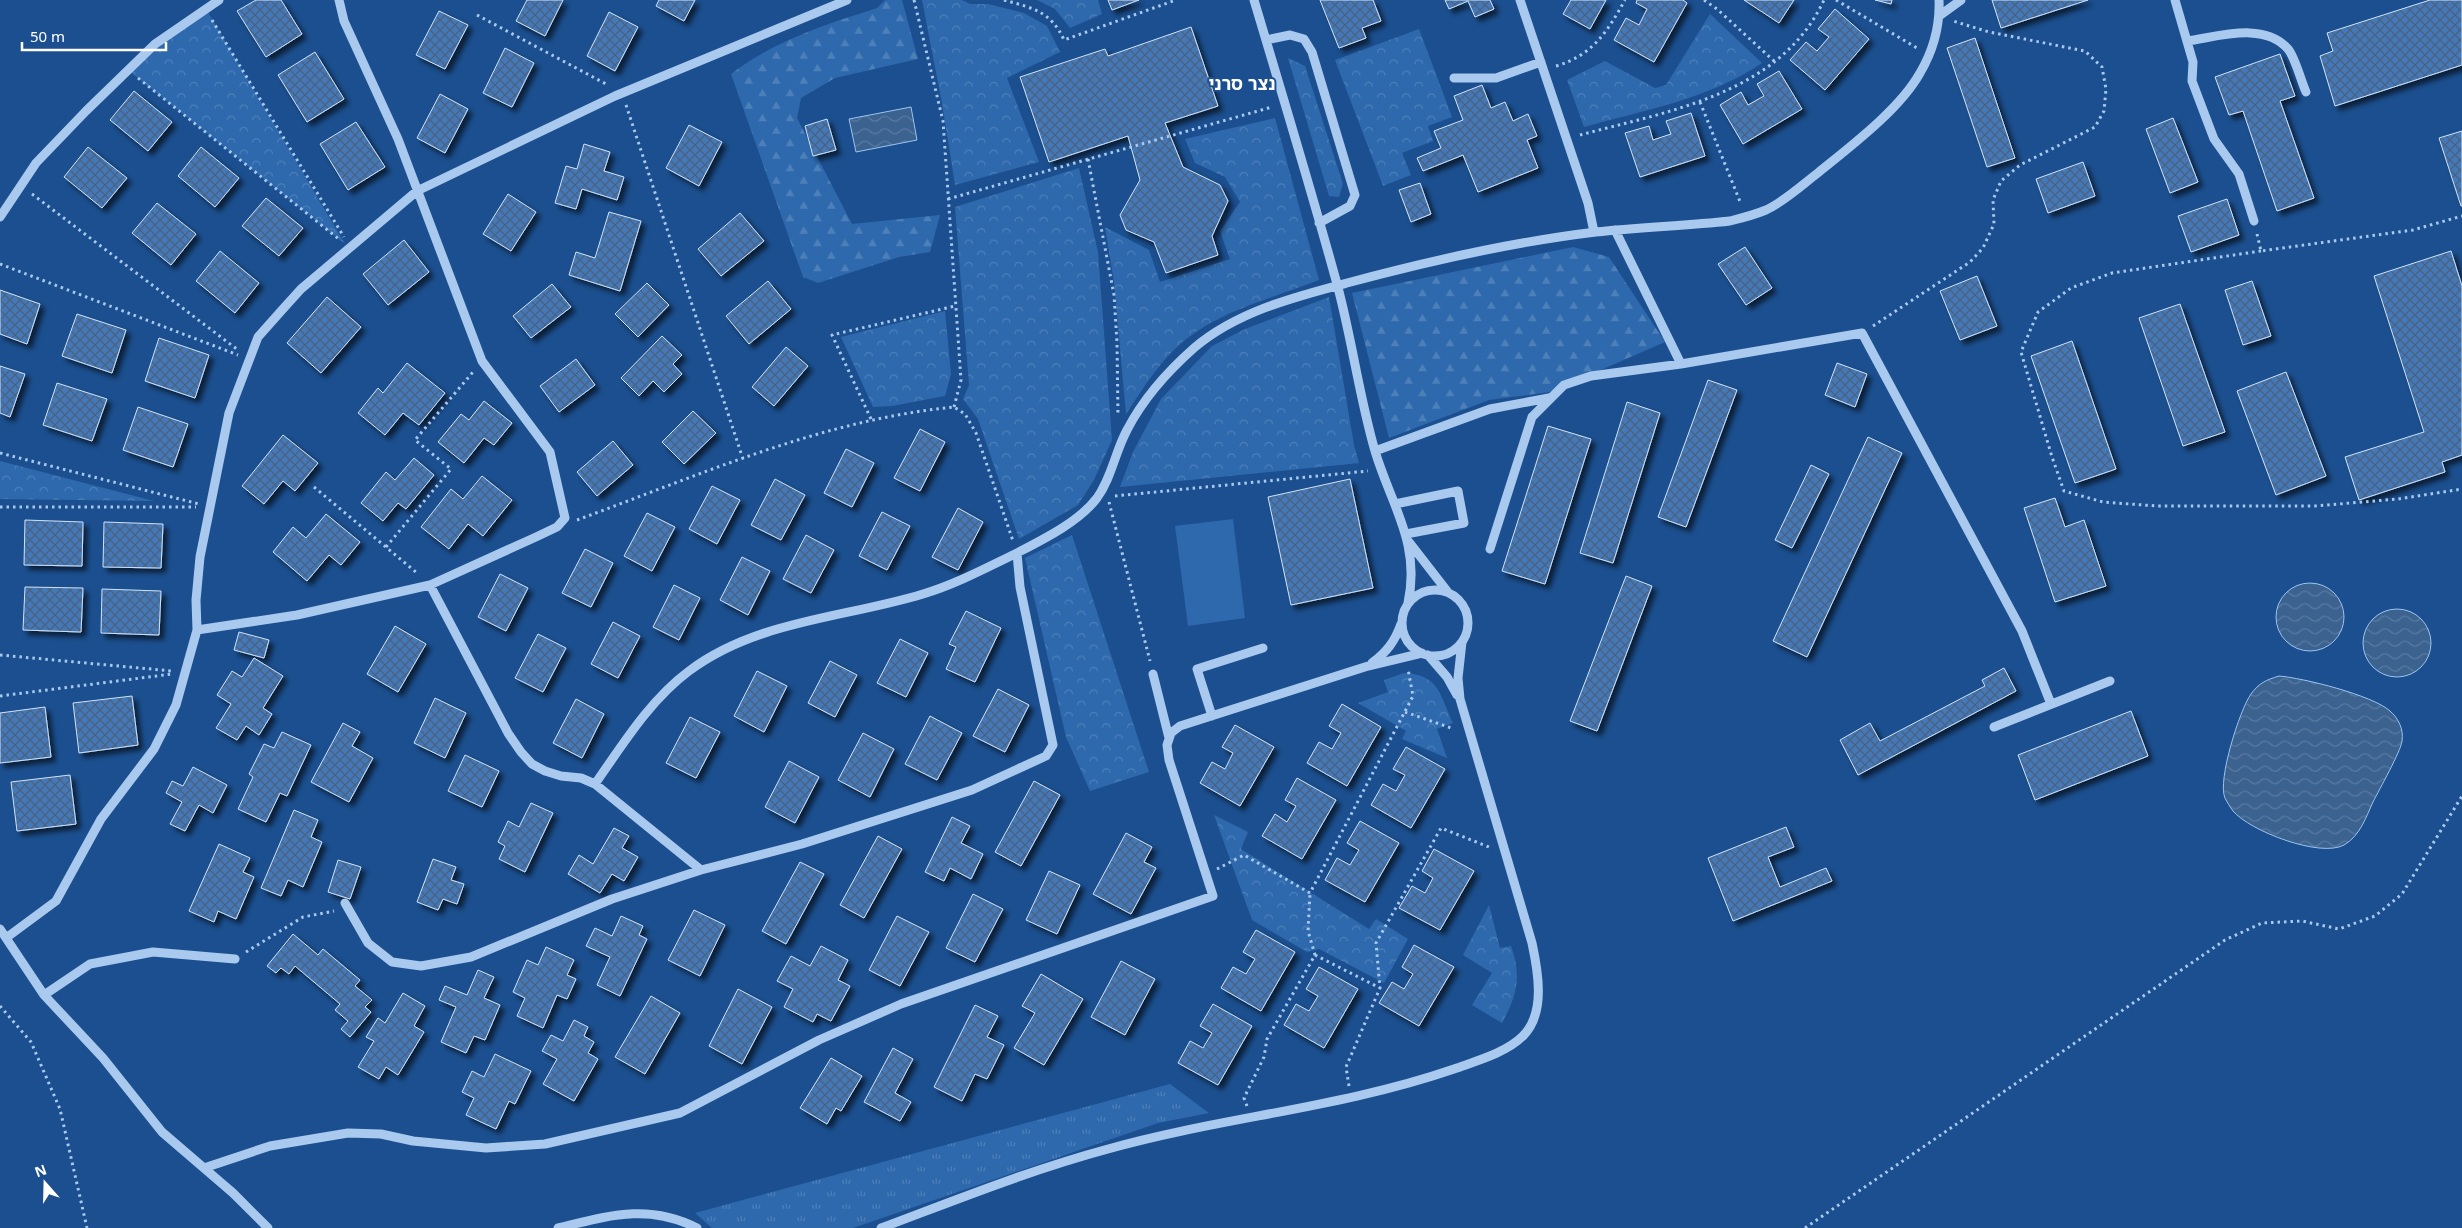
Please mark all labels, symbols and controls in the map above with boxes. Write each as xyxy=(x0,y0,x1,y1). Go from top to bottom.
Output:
scale bar xyxy=(22,20,166,52)
text: 50 m xyxy=(30,26,65,46)
district label: נצר סרני xyxy=(1209,71,1275,95)
north arrow xyxy=(20,1158,70,1208)
text: N xyxy=(32,1159,49,1181)

